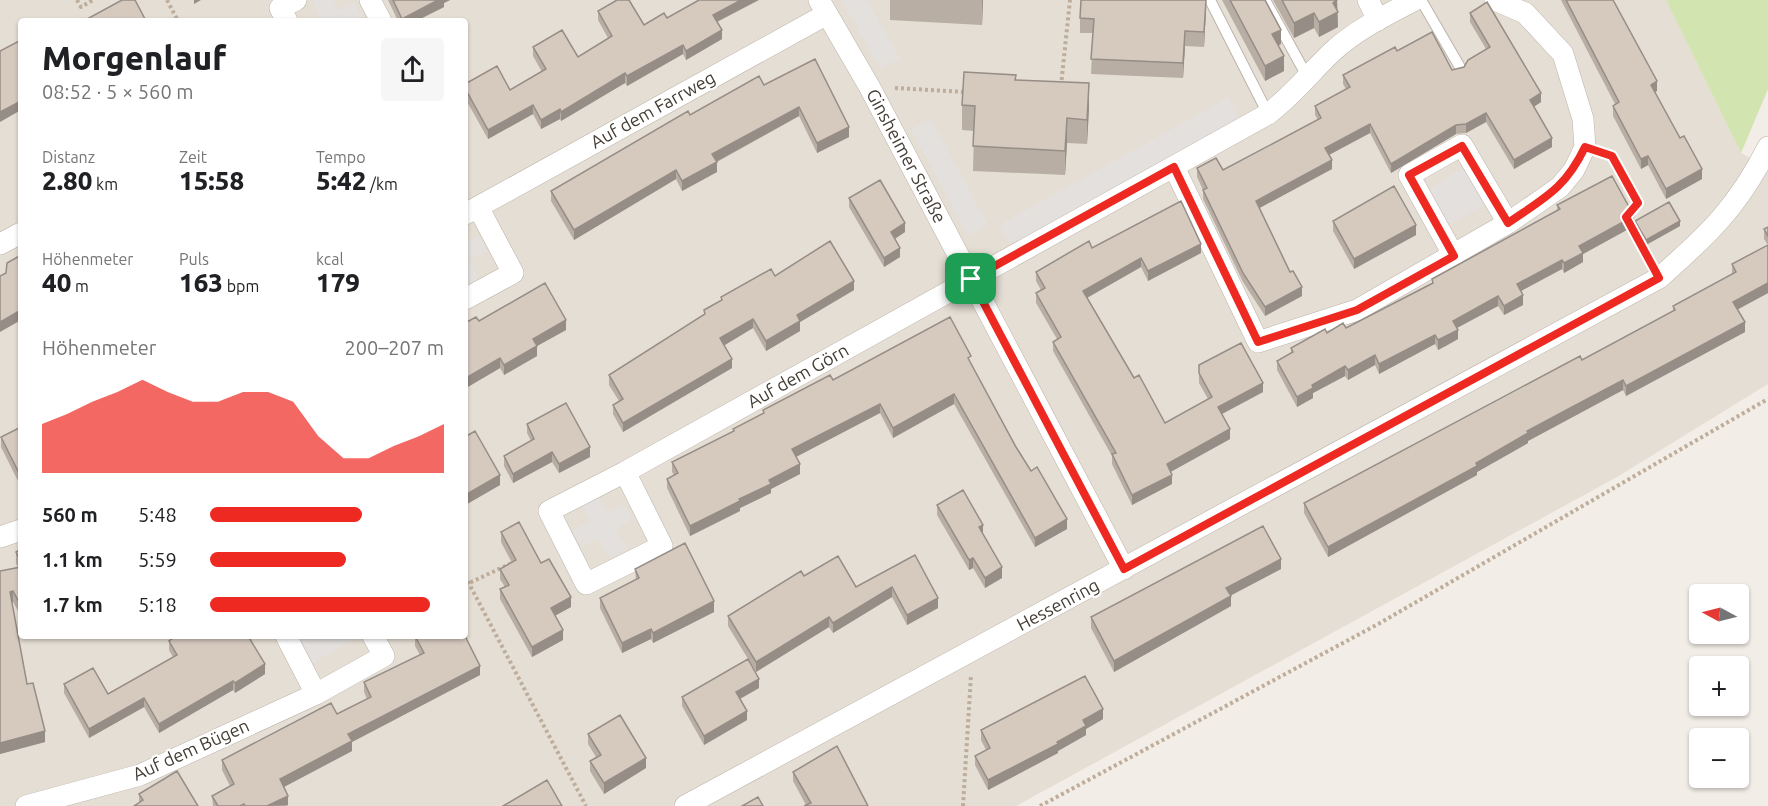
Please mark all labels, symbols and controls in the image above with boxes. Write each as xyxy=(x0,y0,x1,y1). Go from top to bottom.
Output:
button: share xyxy=(381,38,444,101)
text: Morgenlauf xyxy=(42,39,226,76)
street label: Auf dem Farrweg xyxy=(587,67,718,152)
text: 08:52 · 5 × 560 m xyxy=(42,80,194,103)
street label: Ginsheimer Straße xyxy=(863,85,951,226)
text: Distanz xyxy=(42,148,95,166)
text: Zeit xyxy=(179,148,207,166)
text: Tempo xyxy=(316,148,366,166)
text: 2.80 xyxy=(42,166,92,195)
text: 15:58 xyxy=(179,166,244,195)
text: 5:42 xyxy=(316,166,366,195)
text: km xyxy=(92,175,118,193)
text: /km xyxy=(366,175,398,193)
text: Höhenmeter xyxy=(42,250,133,268)
text: Puls xyxy=(179,250,209,268)
text: kcal xyxy=(316,250,344,268)
pin xyxy=(945,253,996,304)
icon: arrive xyxy=(954,262,987,295)
text: 40 xyxy=(42,268,71,297)
text: 163 xyxy=(179,268,223,297)
text: 179 xyxy=(316,268,360,297)
text: m xyxy=(71,277,89,295)
text: bpm xyxy=(223,277,259,295)
text: Höhenmeter xyxy=(42,336,156,359)
text: 200–207 m xyxy=(345,336,444,359)
street label: Auf dem Görn xyxy=(743,339,852,411)
text: 560 m xyxy=(42,503,98,526)
text: 5:48 xyxy=(138,503,177,526)
text: 1.1 km xyxy=(42,548,103,571)
text: 5:59 xyxy=(138,548,177,571)
street label: Hessenring xyxy=(1013,574,1102,634)
north arrow xyxy=(1689,584,1749,644)
map controls xyxy=(1689,584,1749,788)
text: 1.7 km xyxy=(42,593,103,616)
text: 5:18 xyxy=(138,593,177,616)
button: + xyxy=(1689,656,1749,716)
street label: Auf dem Bügen xyxy=(129,714,252,784)
button: − xyxy=(1689,728,1749,788)

